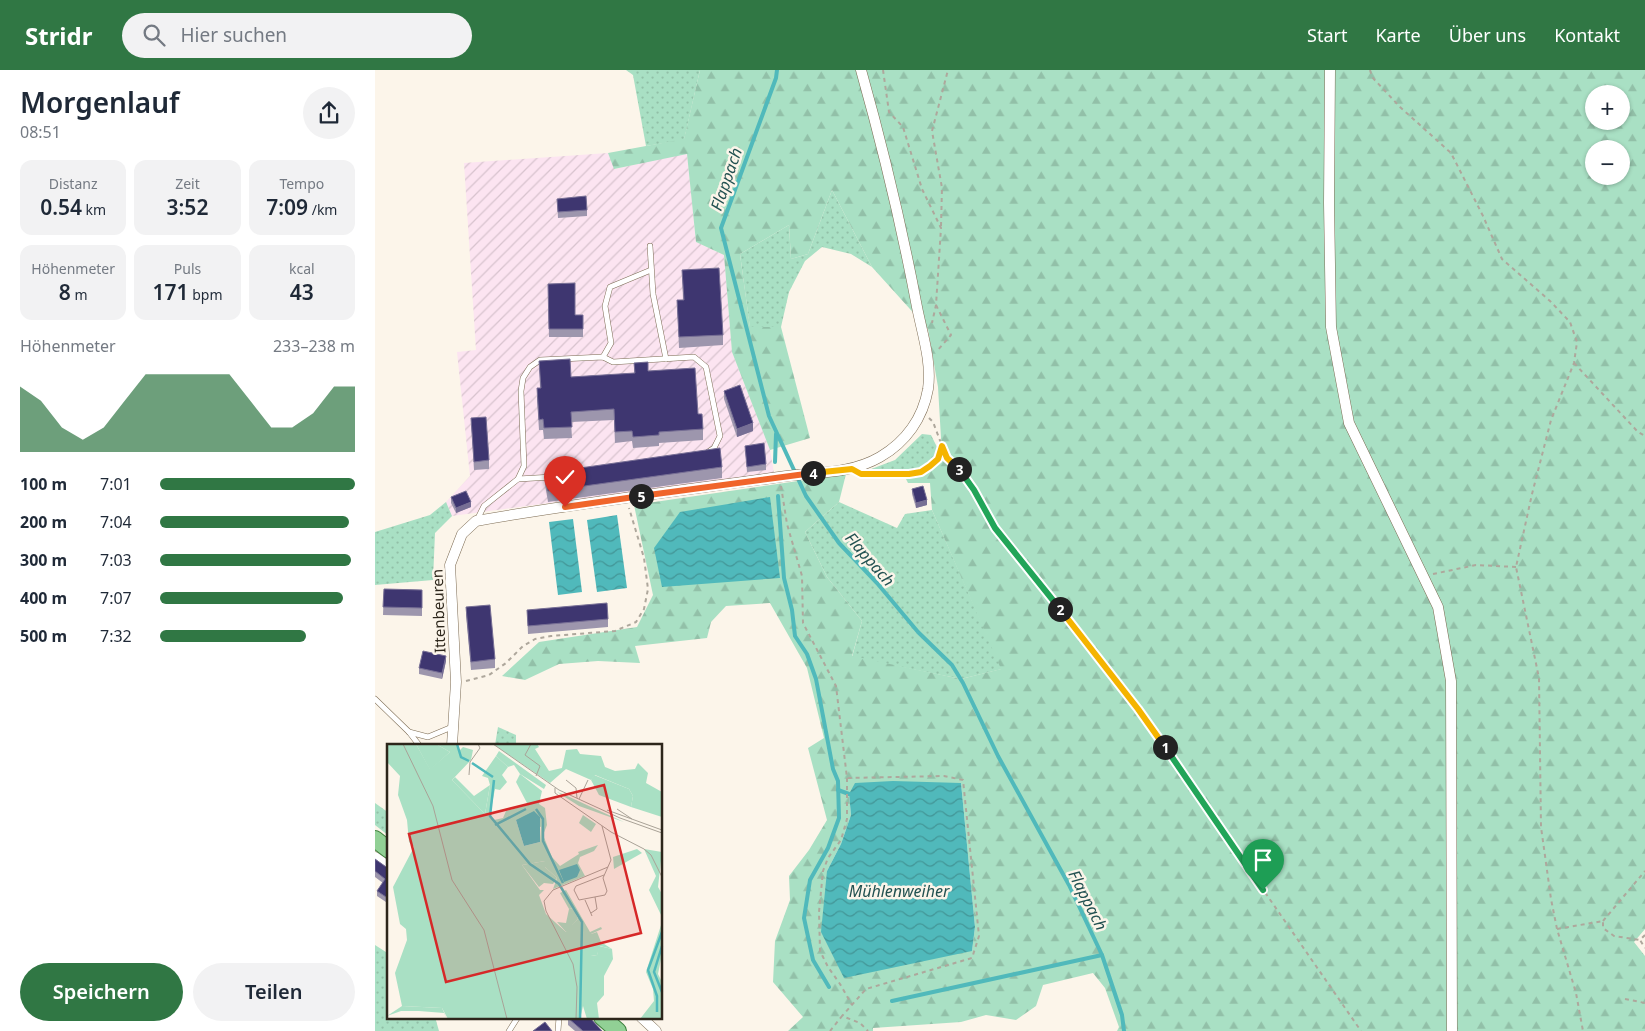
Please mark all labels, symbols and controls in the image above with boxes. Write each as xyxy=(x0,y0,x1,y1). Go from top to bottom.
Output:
search box xyxy=(122,13,472,58)
text: Stridr xyxy=(25,19,92,52)
icon: search xyxy=(140,21,168,49)
text: Hier suchen xyxy=(180,22,287,48)
text: Start xyxy=(1307,23,1347,47)
text: Karte xyxy=(1375,23,1421,47)
text: Über uns xyxy=(1449,23,1526,47)
text: Kontakt xyxy=(1554,23,1620,47)
text: Morgenlauf xyxy=(20,83,180,121)
map controls xyxy=(1585,85,1630,185)
button: + xyxy=(1585,85,1630,130)
button: share xyxy=(303,87,355,139)
text: 08:51 xyxy=(20,121,61,143)
button: − xyxy=(1585,140,1630,185)
water label: Flappach xyxy=(705,145,747,213)
text: Distanz xyxy=(49,174,98,193)
text: Zeit xyxy=(175,174,200,193)
text: Tempo xyxy=(279,174,324,193)
text: 0.54 xyxy=(40,193,82,221)
text: 3:52 xyxy=(167,193,208,221)
text: 7:09 xyxy=(266,193,308,221)
text: km xyxy=(82,200,106,219)
text: /km xyxy=(308,200,337,219)
text: Höhenmeter xyxy=(31,259,115,278)
text: Puls xyxy=(174,259,201,278)
text: kcal xyxy=(289,259,315,278)
text: 8 xyxy=(59,278,71,306)
text: 171 xyxy=(152,278,189,306)
text: 43 xyxy=(290,278,314,306)
text: m xyxy=(71,285,88,304)
text: bpm xyxy=(189,285,222,304)
text: Höhenmeter xyxy=(20,335,116,357)
text: 233–238 m xyxy=(273,335,355,357)
pin xyxy=(544,456,586,507)
pin: 3 xyxy=(947,456,971,482)
pin: 4 xyxy=(801,460,825,486)
text: 3 xyxy=(955,460,964,479)
icon: check xyxy=(551,463,579,491)
text: 4 xyxy=(809,464,818,483)
text: 100 m xyxy=(20,473,67,495)
text: 7:01 xyxy=(100,473,132,495)
pin: 5 xyxy=(629,484,653,508)
text: 5 xyxy=(637,487,646,506)
text: 200 m xyxy=(20,511,67,533)
text: 7:04 xyxy=(100,511,132,533)
water label: Flappach xyxy=(840,527,900,591)
text: 300 m xyxy=(20,549,67,571)
text: 7:03 xyxy=(100,549,132,571)
street label: Ittenbeuren xyxy=(427,569,449,653)
text: 400 m xyxy=(20,587,67,609)
text: 7:07 xyxy=(100,587,132,609)
pin: 2 xyxy=(1047,596,1073,622)
text: 2 xyxy=(1056,600,1065,619)
text: 500 m xyxy=(20,625,67,647)
text: 7:32 xyxy=(100,625,132,647)
pin: 1 xyxy=(1153,734,1177,760)
text: 1 xyxy=(1161,738,1170,757)
inset map xyxy=(387,744,663,1018)
pin xyxy=(1242,839,1284,890)
icon: arrive xyxy=(1249,846,1277,874)
water label: Flappach xyxy=(1063,866,1113,934)
water label: Mühlenweiher xyxy=(849,880,950,902)
button: Speichern xyxy=(20,963,183,1021)
button: Teilen xyxy=(193,963,355,1021)

